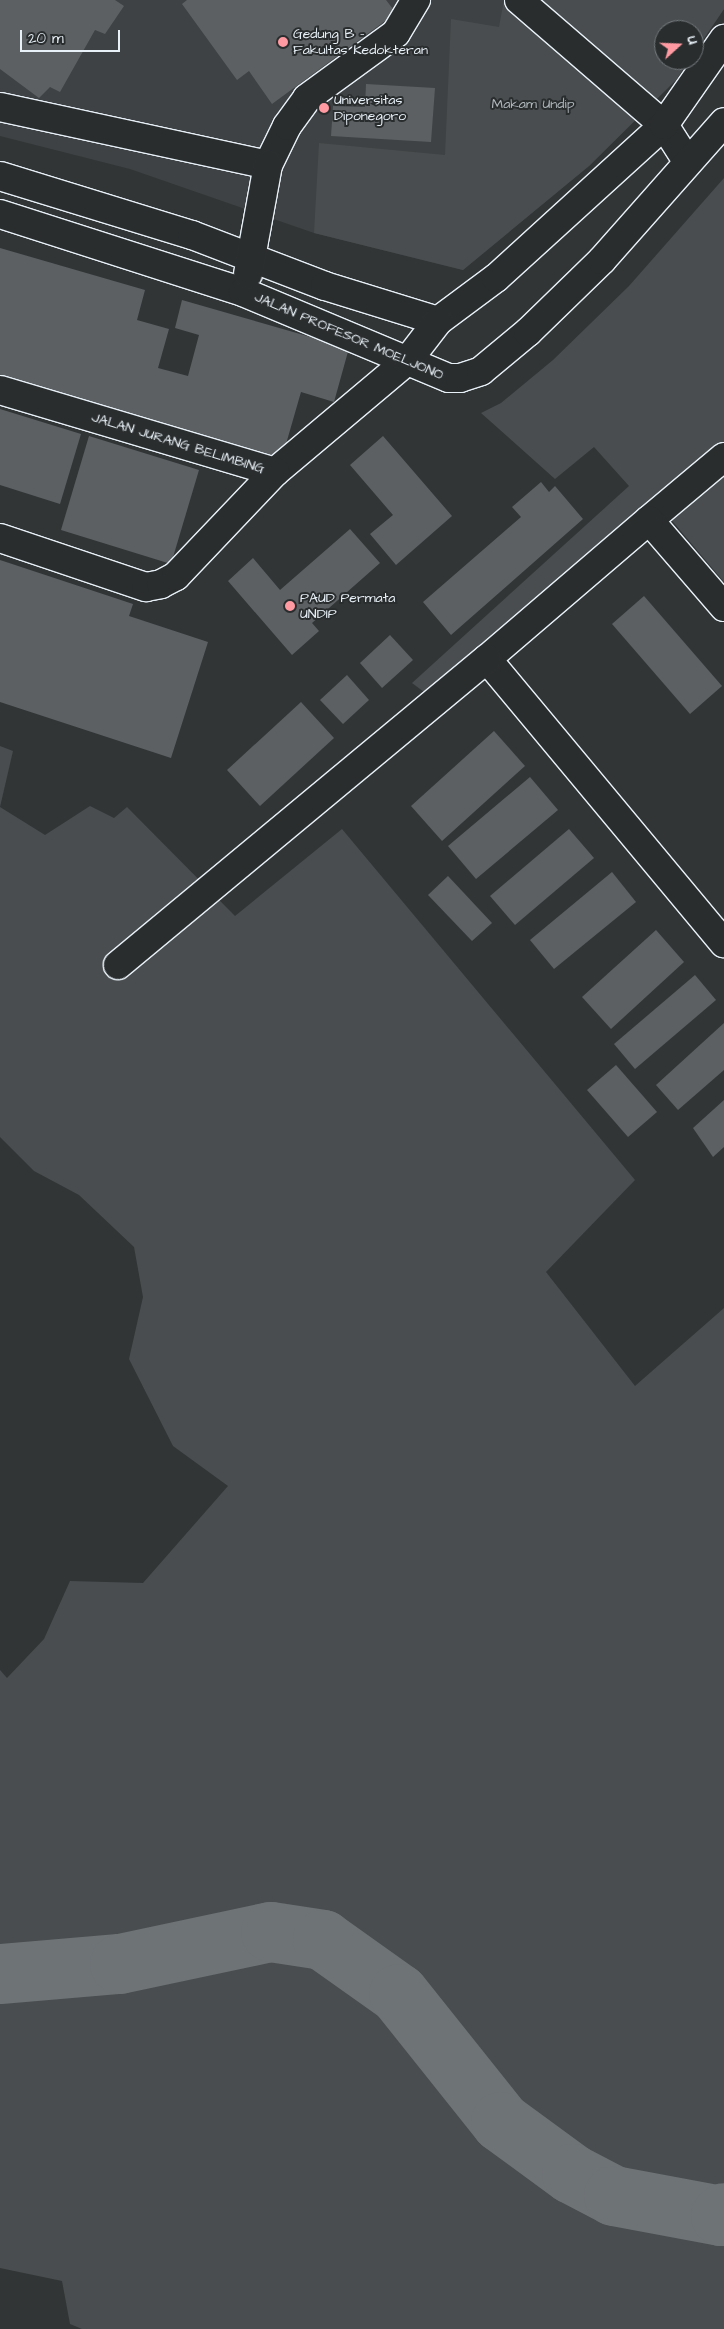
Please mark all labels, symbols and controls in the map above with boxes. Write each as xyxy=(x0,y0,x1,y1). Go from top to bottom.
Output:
scale bar xyxy=(22,20,122,52)
north arrow xyxy=(654,20,704,70)
place label: Gedung B - Fakultas Kedokteran xyxy=(293,26,428,58)
text: 20 m xyxy=(28,28,64,49)
text: U xyxy=(681,33,703,47)
marker: Gedung B - Fakultas Kedokteran xyxy=(277,36,289,48)
place label: Universitas Diponegoro xyxy=(334,92,406,124)
park label: Makam Undip xyxy=(492,96,574,112)
marker: Universitas Diponegoro xyxy=(318,102,330,114)
street label: JALAN PROFESOR MOELJONO xyxy=(252,289,446,383)
street label: JALAN JURANG BELIMBING xyxy=(90,409,266,477)
place label: PAUD Permata UNDIP xyxy=(300,590,395,622)
marker: PAUD Permata UNDIP xyxy=(284,600,296,612)

